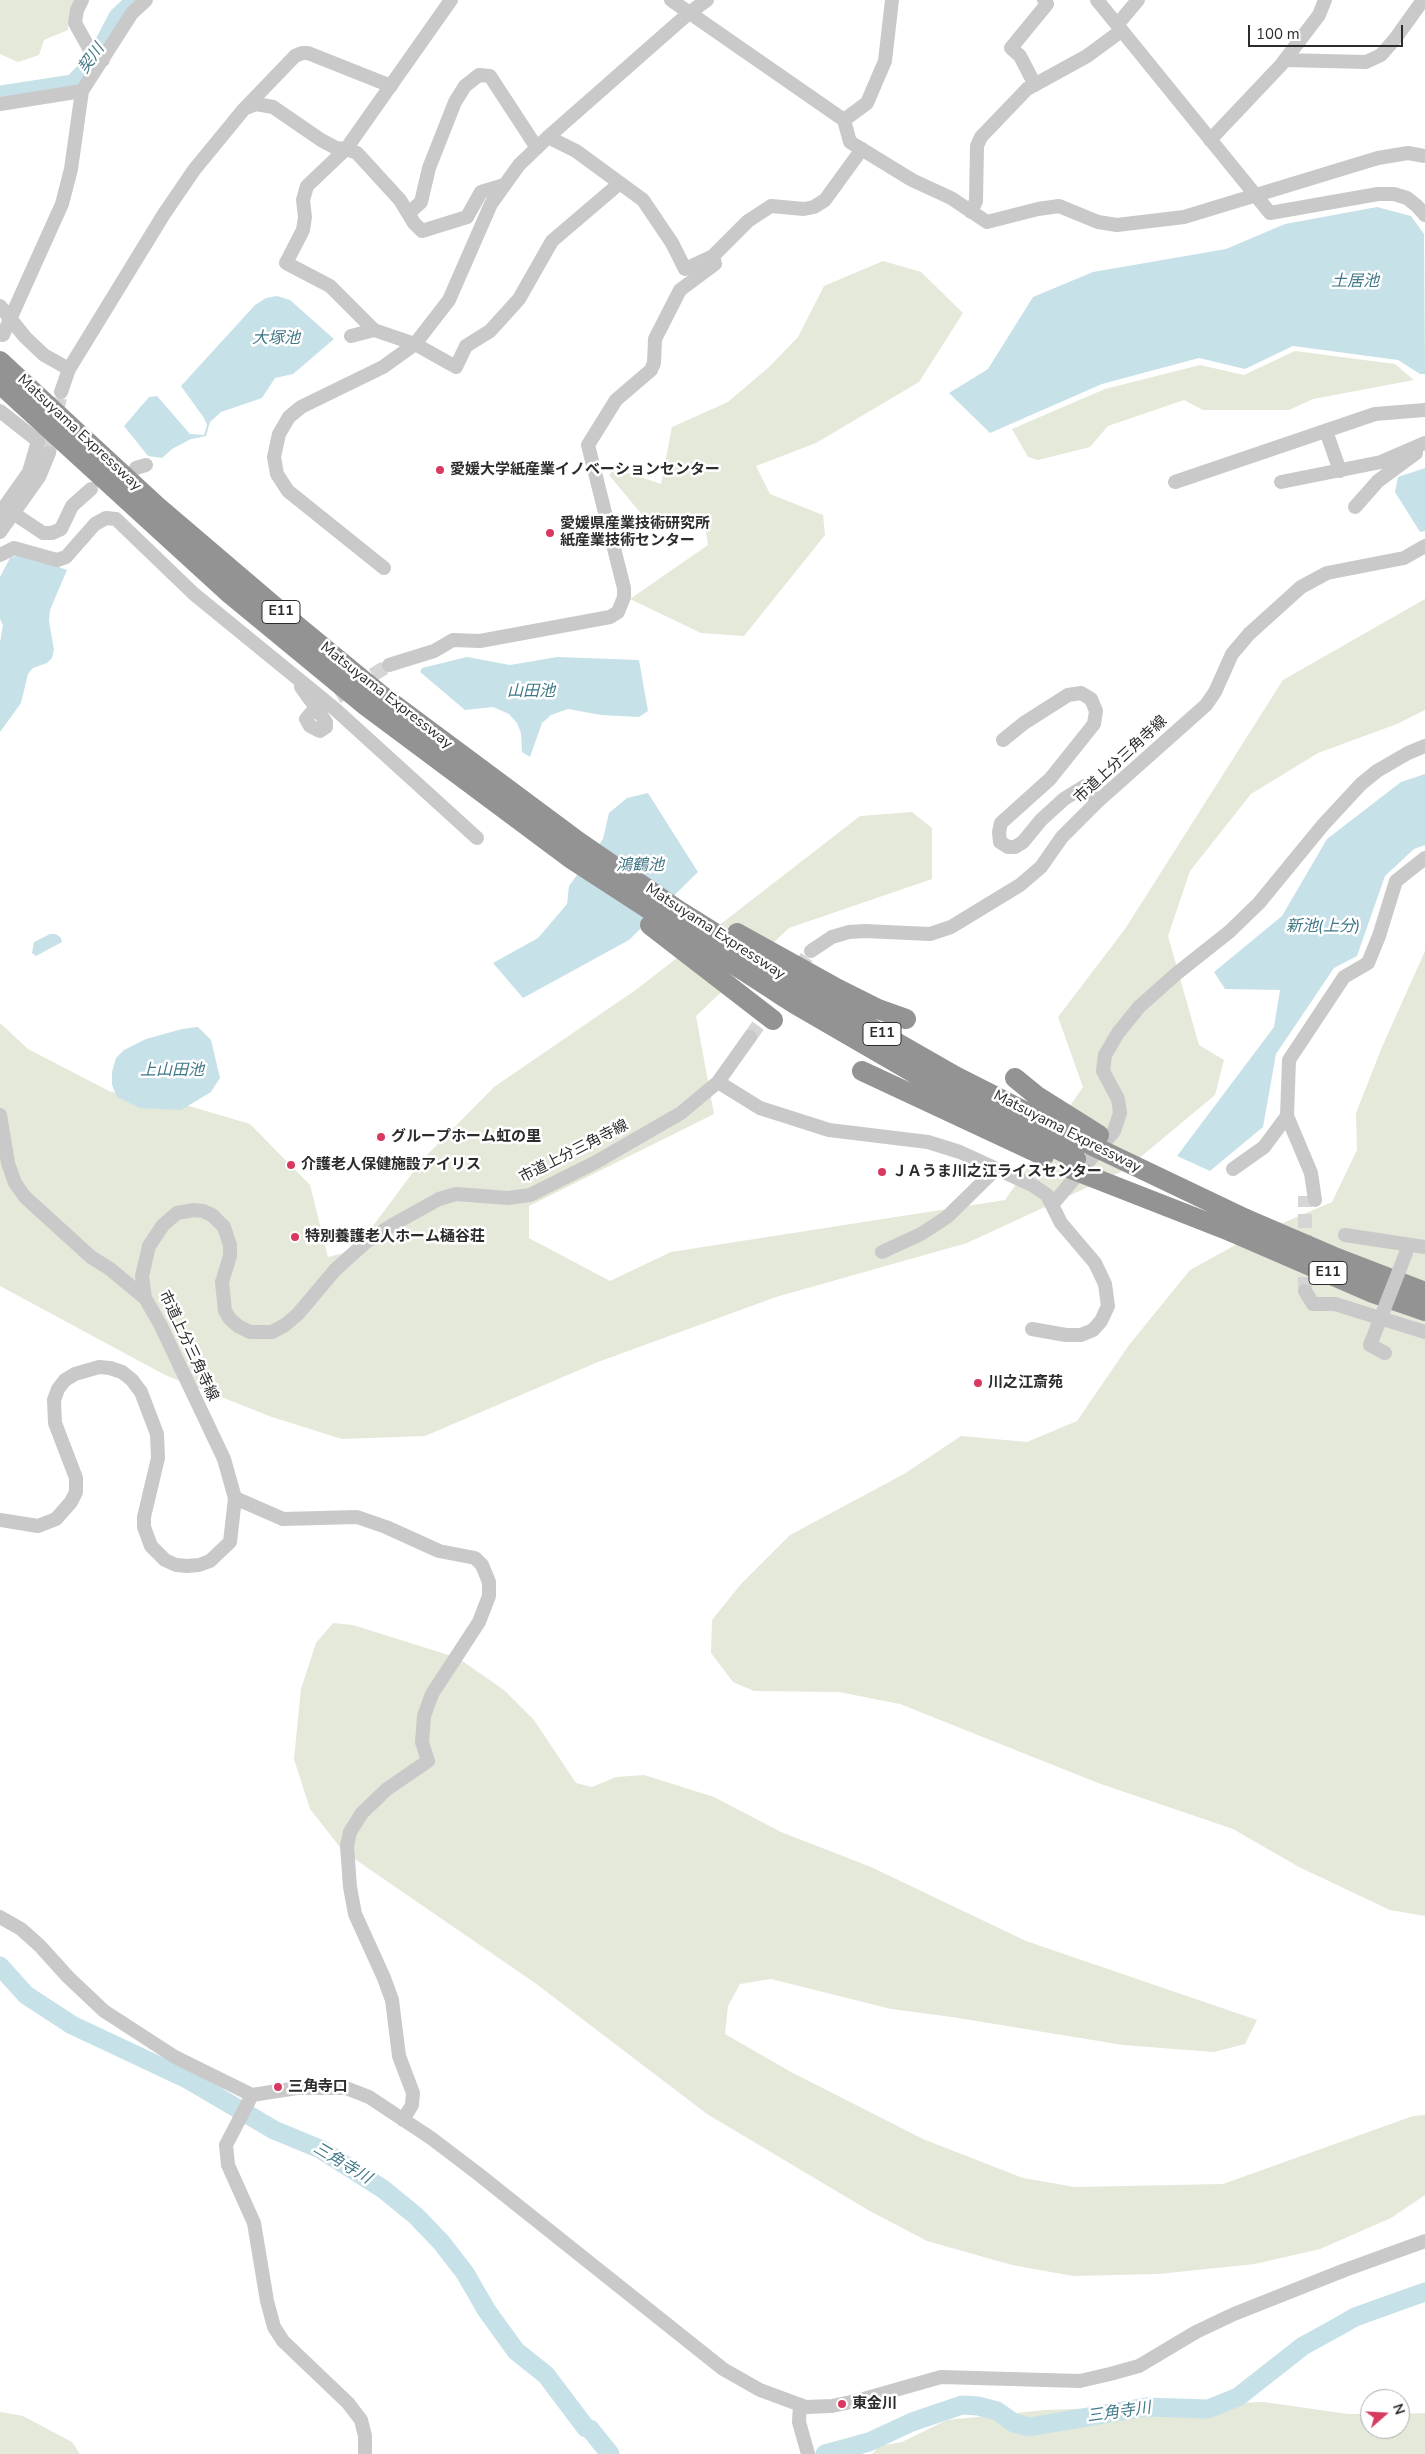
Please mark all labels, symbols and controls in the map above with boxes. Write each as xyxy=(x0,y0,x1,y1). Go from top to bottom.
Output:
scale bar xyxy=(1250,15,1405,47)
text: 100 m xyxy=(1256,24,1300,44)
water label: 契川 xyxy=(75,40,109,78)
water label: 土居池 xyxy=(1331,272,1379,292)
water label: 大塚池 xyxy=(252,329,300,349)
street label: Matsuyama Expressway xyxy=(13,371,145,495)
place label: 愛媛大学紙産業イノベーションセンター xyxy=(450,461,720,479)
marker: 愛媛大学紙産業イノベーションセンター xyxy=(434,464,446,476)
place label: 愛媛県産業技術研究所 紙産業技術センター xyxy=(560,515,710,550)
marker: 愛媛県産業技術研究所 紙産業技術センター xyxy=(544,527,556,539)
road number: E11 xyxy=(262,600,300,624)
street label: Matsuyama Expressway xyxy=(316,639,456,753)
water label: 山田池 xyxy=(507,682,555,702)
street label: 市道上分三角寺線 xyxy=(1071,712,1171,808)
water label: 鴻鶴池 xyxy=(616,856,664,876)
street label: Matsuyama Expressway xyxy=(642,880,788,984)
water label: 新池(上分) xyxy=(1286,917,1360,937)
road number: E11 xyxy=(863,1022,901,1046)
water label: 上山田池 xyxy=(140,1061,204,1081)
street label: Matsuyama Expressway xyxy=(990,1087,1144,1177)
street label: 市道上分三角寺線 xyxy=(516,1117,632,1187)
place label: グループホーム虹の里 xyxy=(391,1128,541,1146)
marker: グループホーム虹の里 xyxy=(375,1131,387,1143)
place label: 介護老人保健施設アイリス xyxy=(301,1156,481,1174)
marker: 介護老人保健施設アイリス xyxy=(285,1159,297,1171)
place label: ＪＡうま川之江ライスセンター xyxy=(892,1163,1102,1181)
marker: ＪＡうま川之江ライスセンター xyxy=(876,1166,888,1178)
place label: 特別養護老人ホーム樋谷荘 xyxy=(305,1228,485,1246)
marker: 特別養護老人ホーム樋谷荘 xyxy=(289,1231,301,1243)
road number: E11 xyxy=(1309,1262,1347,1284)
street label: 市道上分三角寺線 xyxy=(154,1288,222,1404)
place label: 川之江斎苑 xyxy=(988,1374,1063,1392)
marker: 川之江斎苑 xyxy=(972,1377,984,1389)
place label: 三角寺口 xyxy=(288,2078,348,2096)
marker: 三角寺口 xyxy=(272,2081,284,2093)
water label: 三角寺川 xyxy=(310,2139,374,2189)
north arrow xyxy=(1360,2389,1410,2439)
place label: 東金川 xyxy=(852,2395,897,2413)
marker: 東金川 xyxy=(836,2398,848,2410)
water label: 三角寺川 xyxy=(1086,2399,1152,2427)
text: N xyxy=(1388,2401,1409,2417)

